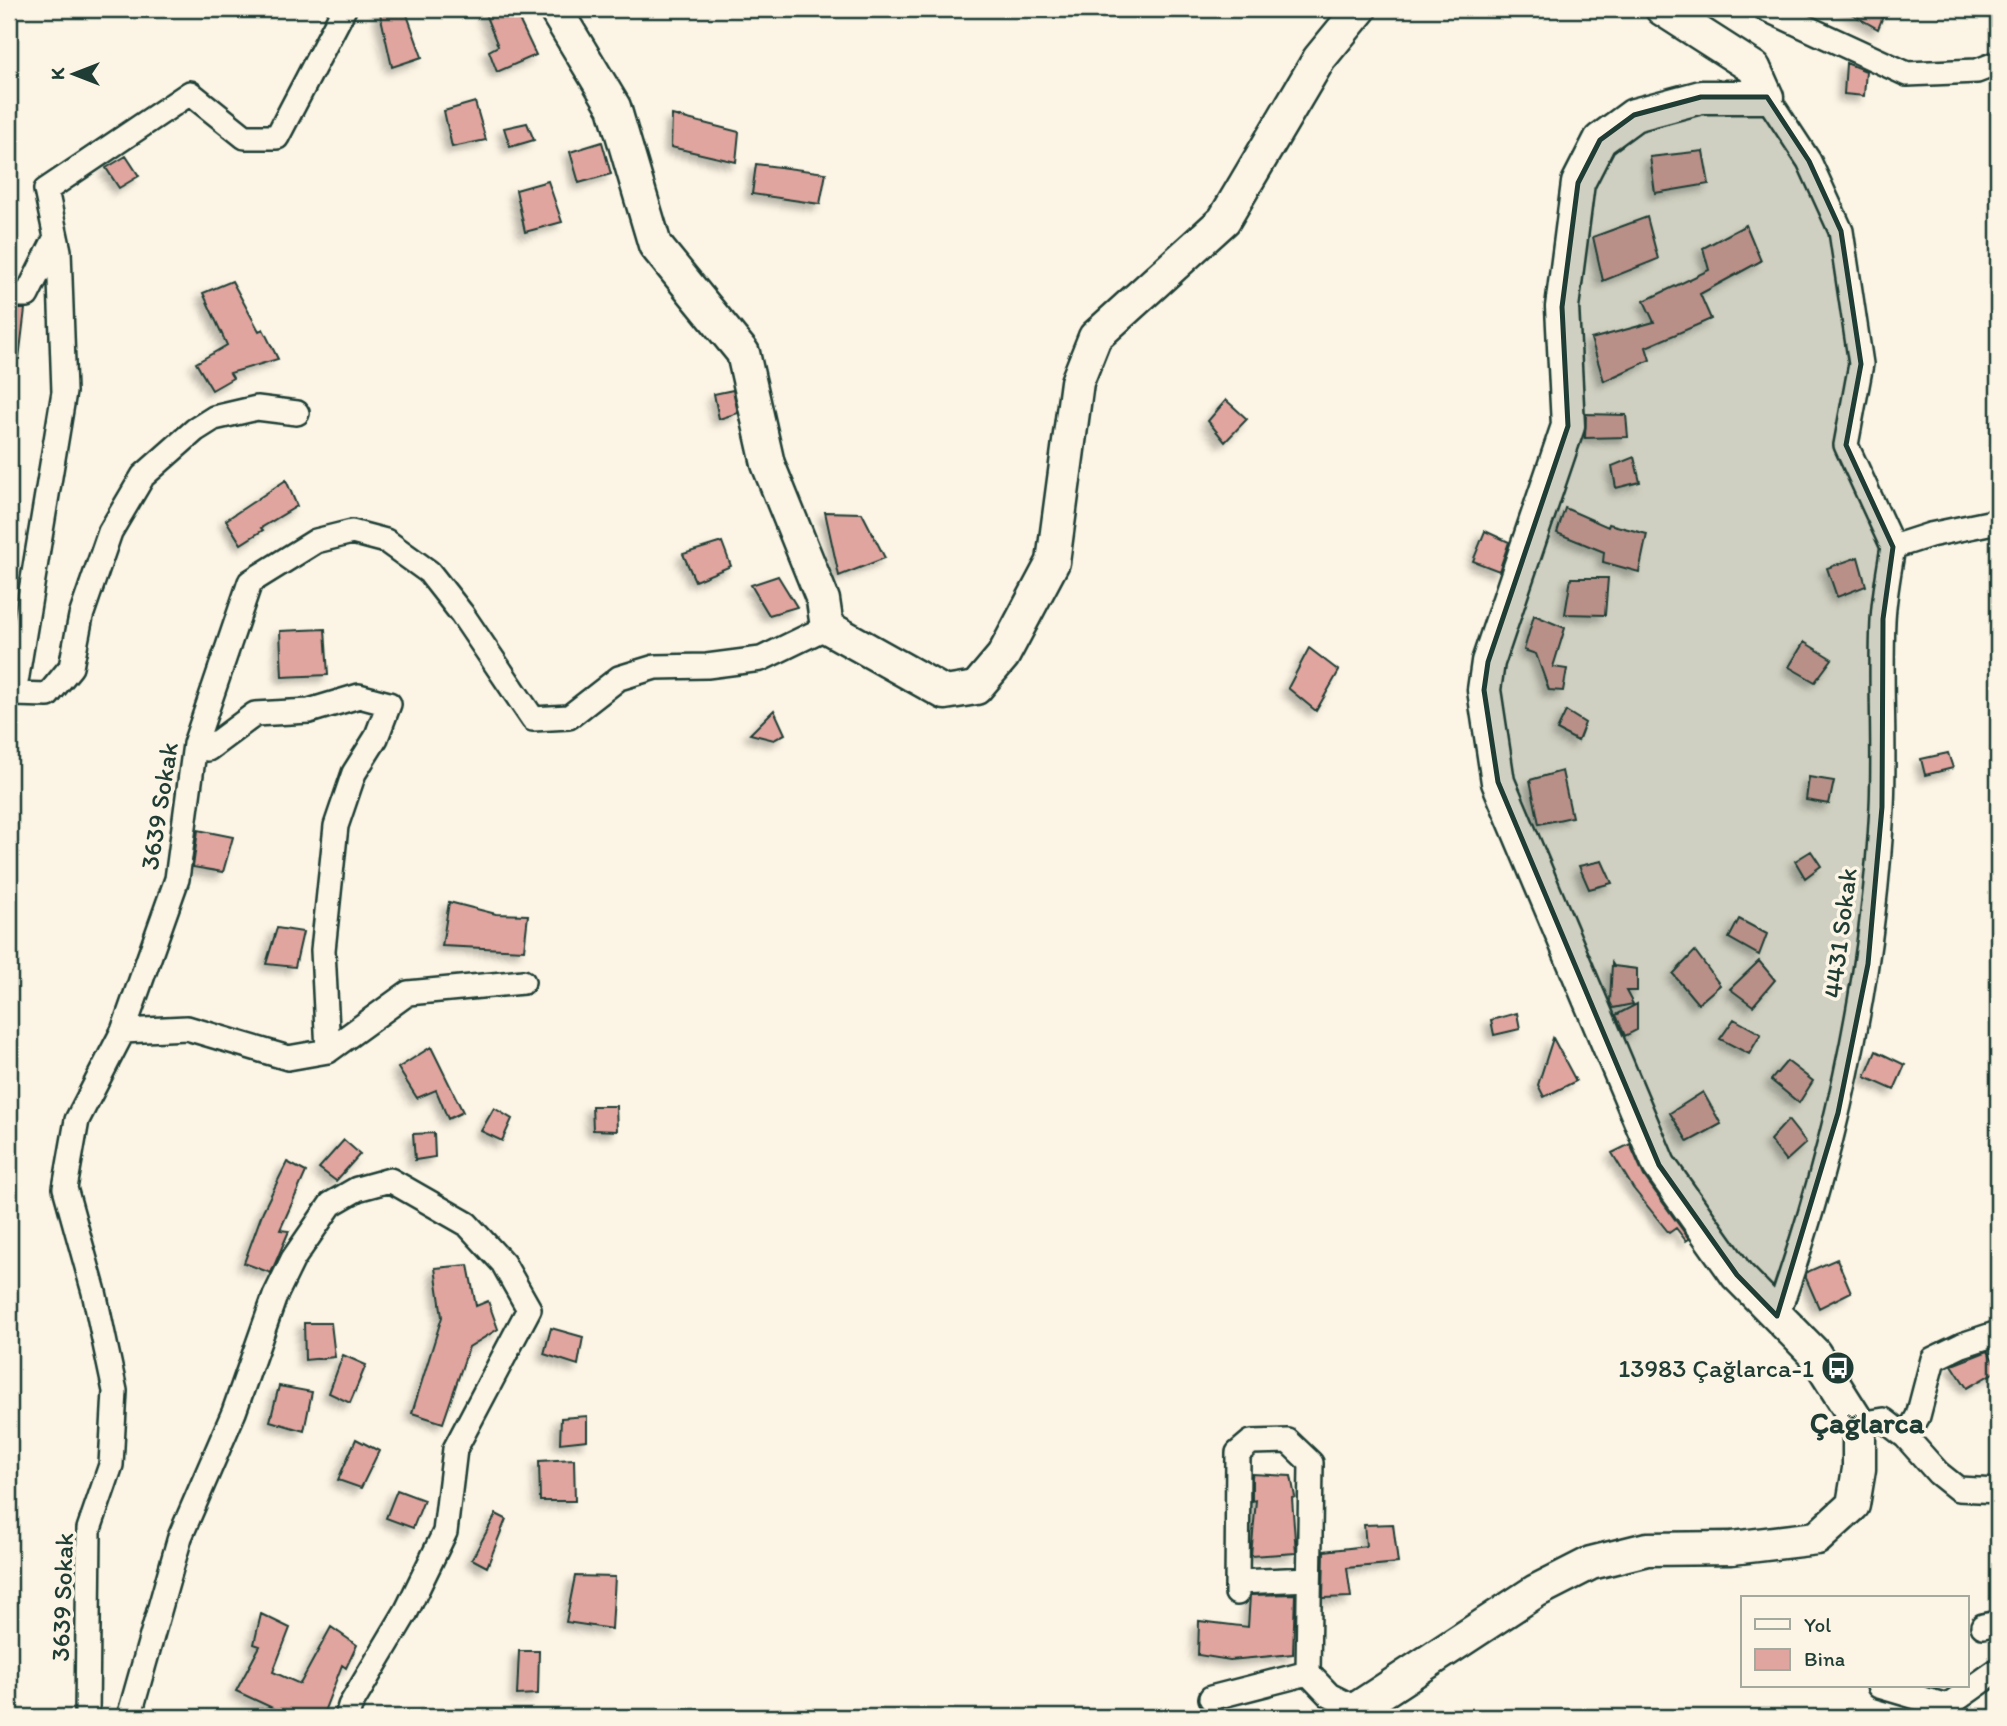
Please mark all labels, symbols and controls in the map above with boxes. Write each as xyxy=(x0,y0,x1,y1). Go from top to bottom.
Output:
north arrow xyxy=(38,38,108,108)
text: K xyxy=(46,67,69,80)
street label: 3639 Sokak xyxy=(133,740,185,872)
street label: 4431 Sokak xyxy=(1816,866,1864,1000)
bus stop icon: 13983 Çağlarca-1 xyxy=(1819,1349,1857,1387)
place label: 13983 Çağlarca-1 xyxy=(1618,1352,1814,1384)
district label: Çağlarca xyxy=(1810,1404,1925,1441)
street label: 3639 Sokak xyxy=(44,1532,80,1662)
legend xyxy=(1741,1596,1968,1688)
text: Yol xyxy=(1804,1612,1831,1637)
text: Bina xyxy=(1804,1646,1845,1671)

